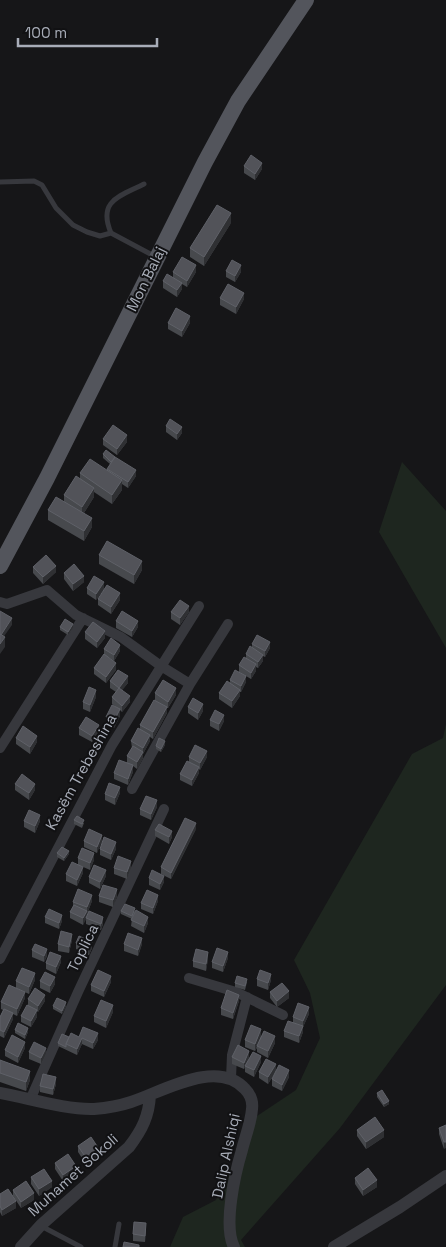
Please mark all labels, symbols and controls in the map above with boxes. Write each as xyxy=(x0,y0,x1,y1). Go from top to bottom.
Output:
scale bar xyxy=(18,15,156,47)
text: 100 m xyxy=(25,23,67,42)
street label: Mon Balaj xyxy=(122,243,169,314)
street label: Kasëm Trebeshina xyxy=(41,710,121,833)
street label: Toplica xyxy=(63,920,102,975)
street label: Dalip Alshiqi xyxy=(207,1112,244,1200)
street label: Muhamet Sokoli xyxy=(24,1129,122,1220)

